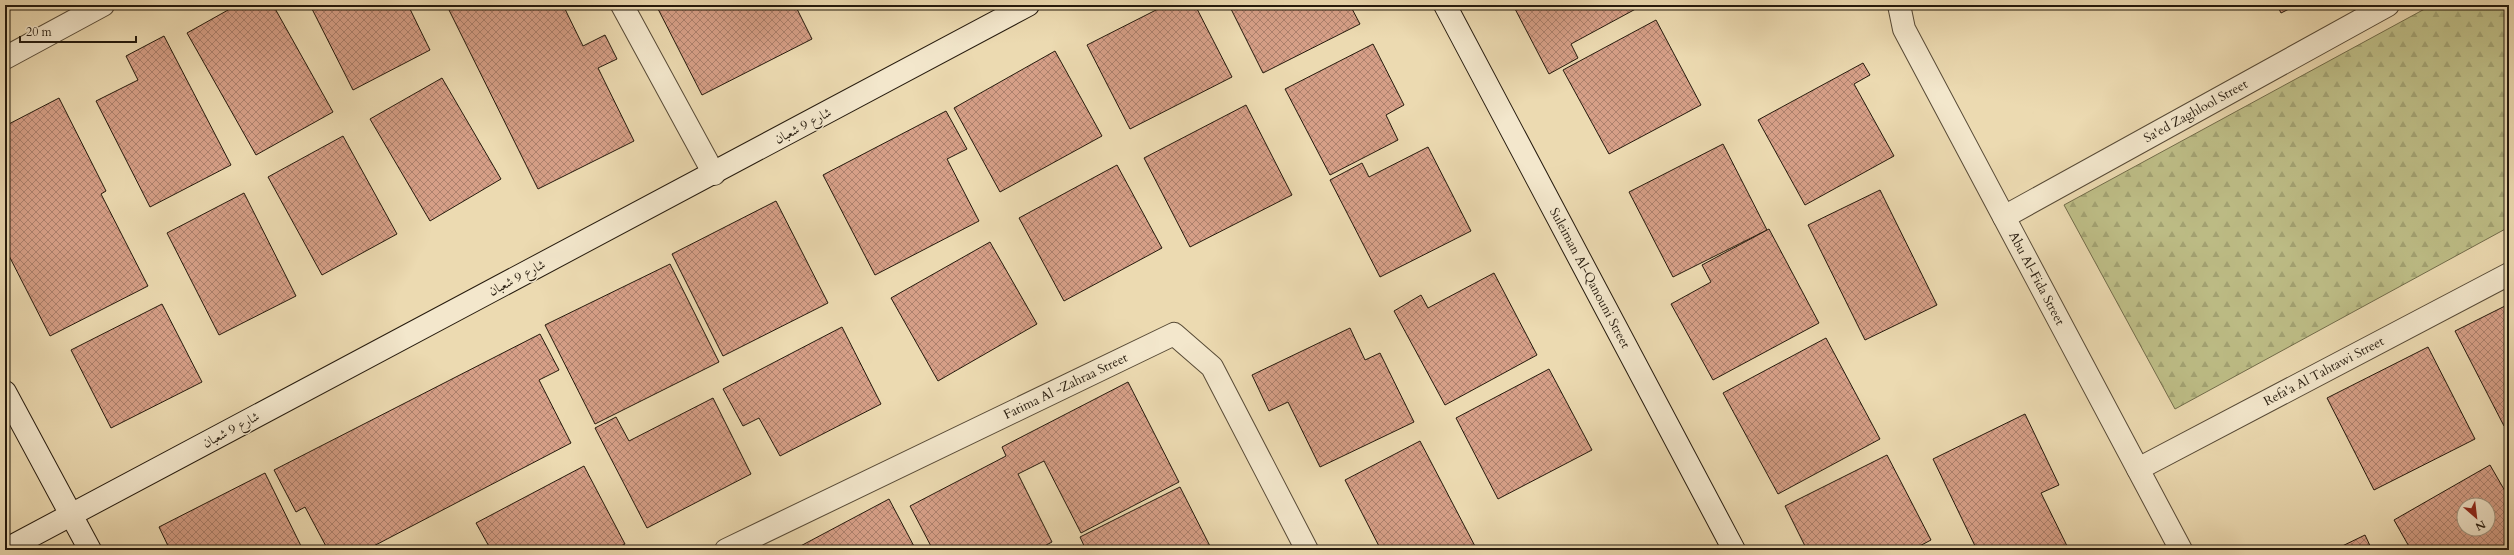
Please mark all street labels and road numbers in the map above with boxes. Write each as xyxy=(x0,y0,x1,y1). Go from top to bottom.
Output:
street label: Sa'ed Zaghlool Street xyxy=(2140,75,2251,147)
street label: شارع 9 شعبان xyxy=(771,104,836,150)
street label: Suleiman Al-Qanouni Street xyxy=(1545,205,1634,351)
street label: Abu Al-Fida Street xyxy=(2004,228,2069,328)
street label: شارع 9 شعبان xyxy=(485,256,550,302)
street label: Refa'a Al Tahtawi Street xyxy=(2261,332,2387,410)
street label: Fatima Al -Zahraa Street xyxy=(1001,349,1131,424)
street label: شارع 9 شعبان xyxy=(199,408,264,454)

